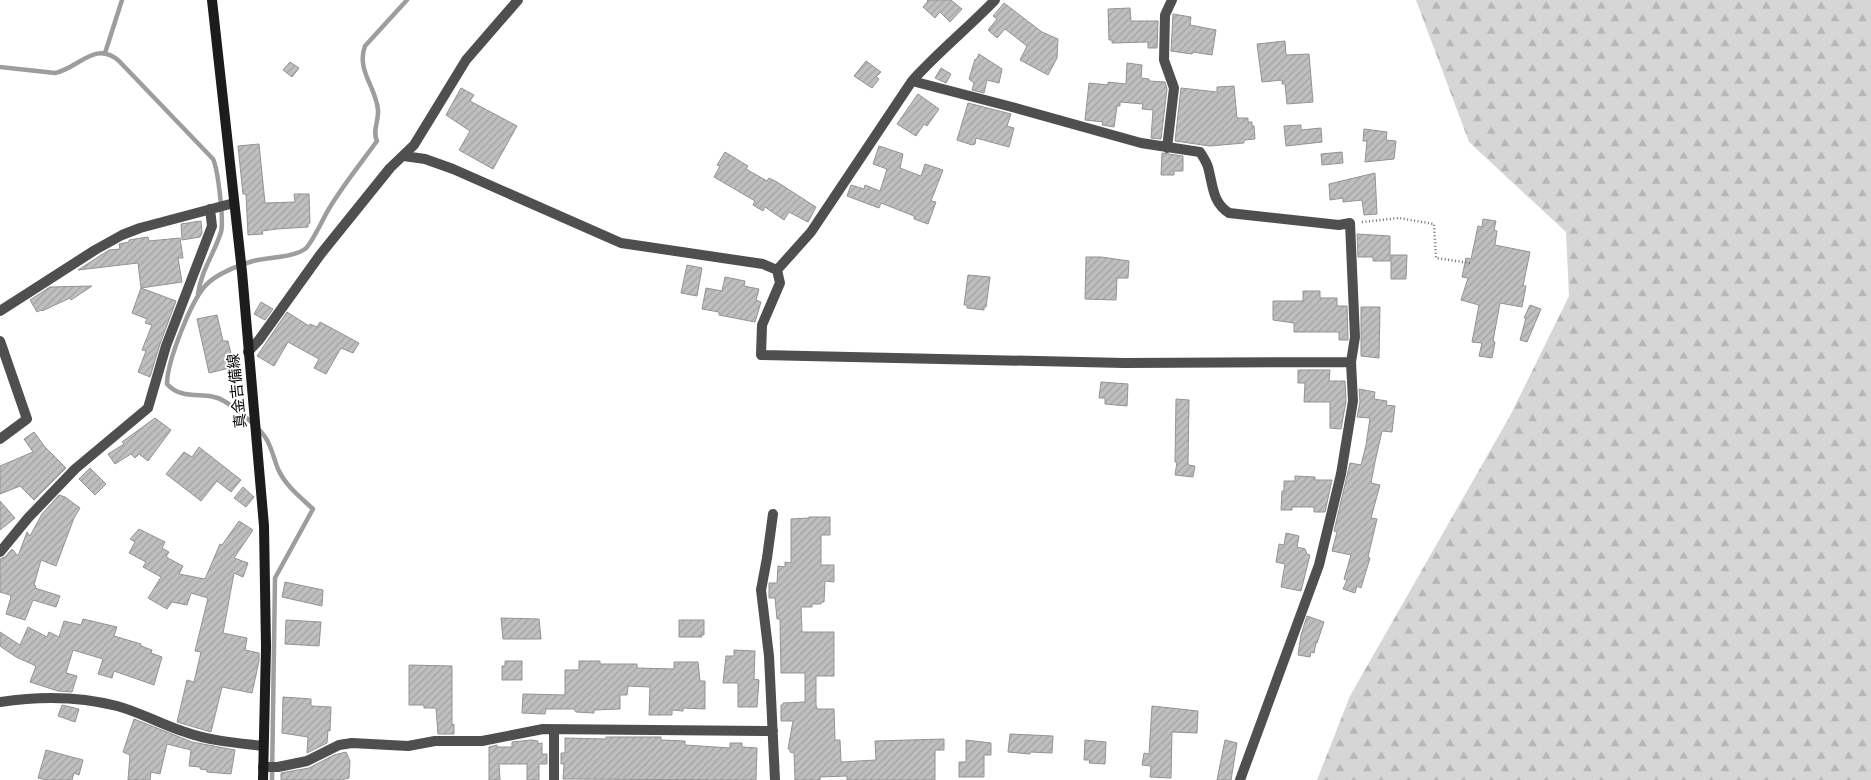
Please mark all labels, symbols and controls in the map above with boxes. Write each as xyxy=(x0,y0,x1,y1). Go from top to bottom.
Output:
street label: 真金吉備線 xyxy=(224,353,250,429)

